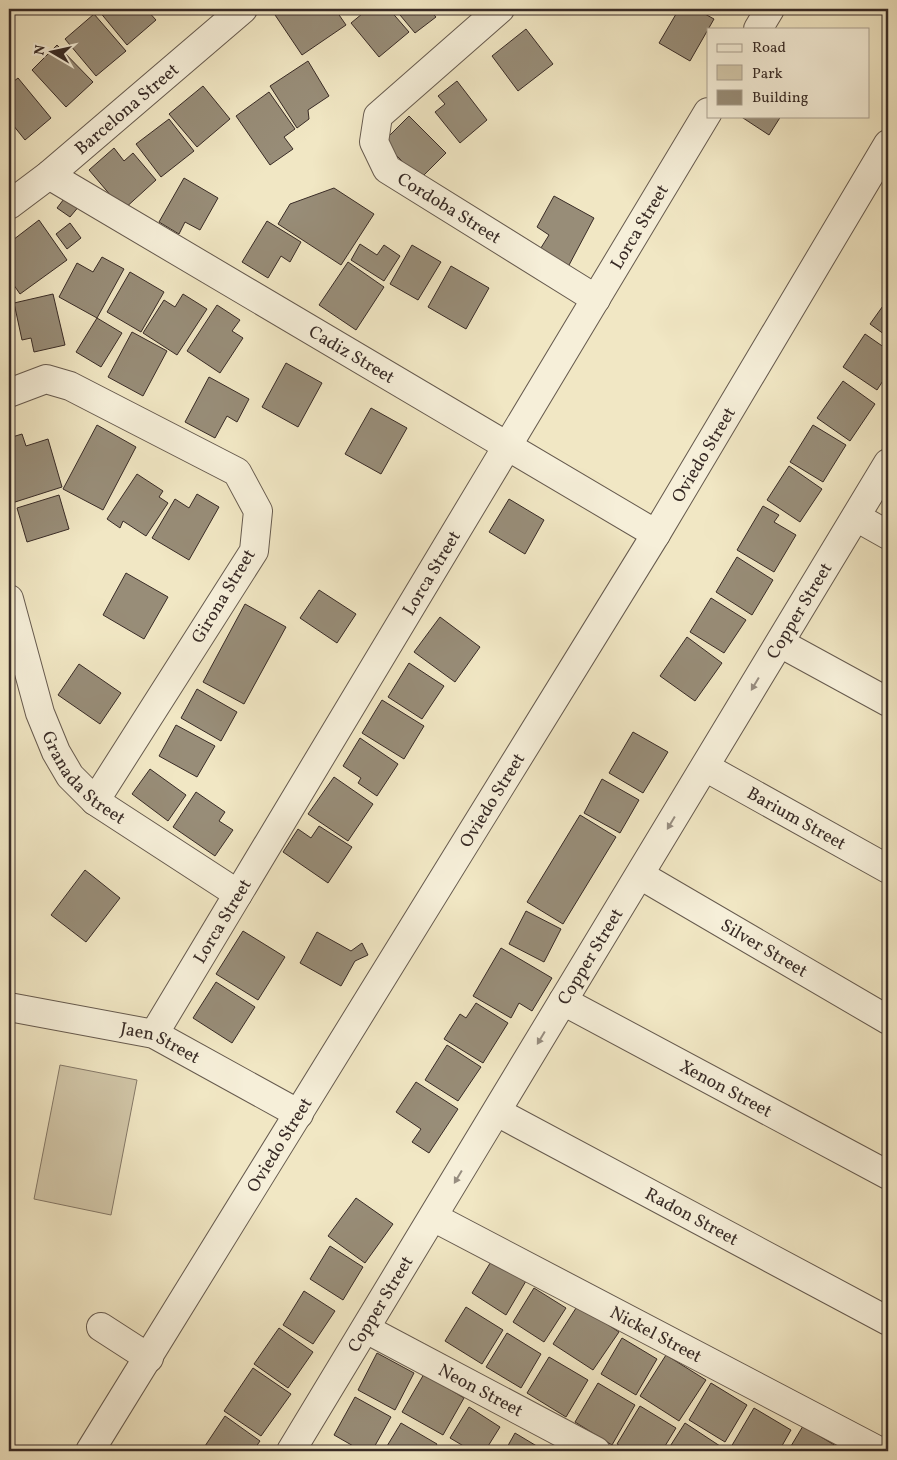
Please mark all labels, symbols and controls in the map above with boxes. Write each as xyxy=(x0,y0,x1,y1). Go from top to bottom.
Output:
north arrow xyxy=(28,28,78,78)
legend xyxy=(707,28,870,118)
text: Road xyxy=(752,38,786,59)
text: N xyxy=(30,44,51,57)
street label: Barcelona Street xyxy=(70,58,185,162)
text: Park xyxy=(752,64,783,85)
text: Building xyxy=(752,88,809,109)
street label: Cordoba Street xyxy=(392,167,505,251)
street label: Lorca Street xyxy=(605,180,676,275)
street label: Cadiz Street xyxy=(303,320,399,391)
street label: Oviedo Street xyxy=(666,403,743,508)
street label: Lorca Street xyxy=(397,526,468,621)
street label: Girona Street xyxy=(186,545,262,649)
street label: Copper Street xyxy=(761,558,839,664)
one-way arrow xyxy=(750,678,759,691)
street label: Granada Street xyxy=(35,727,130,831)
street label: Oviedo Street xyxy=(454,749,532,853)
street label: Barium Street xyxy=(742,782,850,857)
one-way arrow xyxy=(666,817,675,830)
street label: Lorca Street xyxy=(188,874,258,969)
street label: Copper Street xyxy=(552,904,630,1010)
street label: Silver Street xyxy=(715,914,812,984)
street label: Jaen Street xyxy=(118,1017,204,1071)
one-way arrow xyxy=(537,1031,546,1044)
street label: Xenon Street xyxy=(675,1055,776,1125)
street label: Oviedo Street xyxy=(242,1093,319,1198)
one-way arrow xyxy=(453,1170,462,1183)
street label: Radon Street xyxy=(640,1182,742,1253)
street label: Copper Street xyxy=(342,1251,420,1358)
street label: Nickel Street xyxy=(605,1301,706,1370)
street label: Neon Street xyxy=(433,1358,527,1424)

